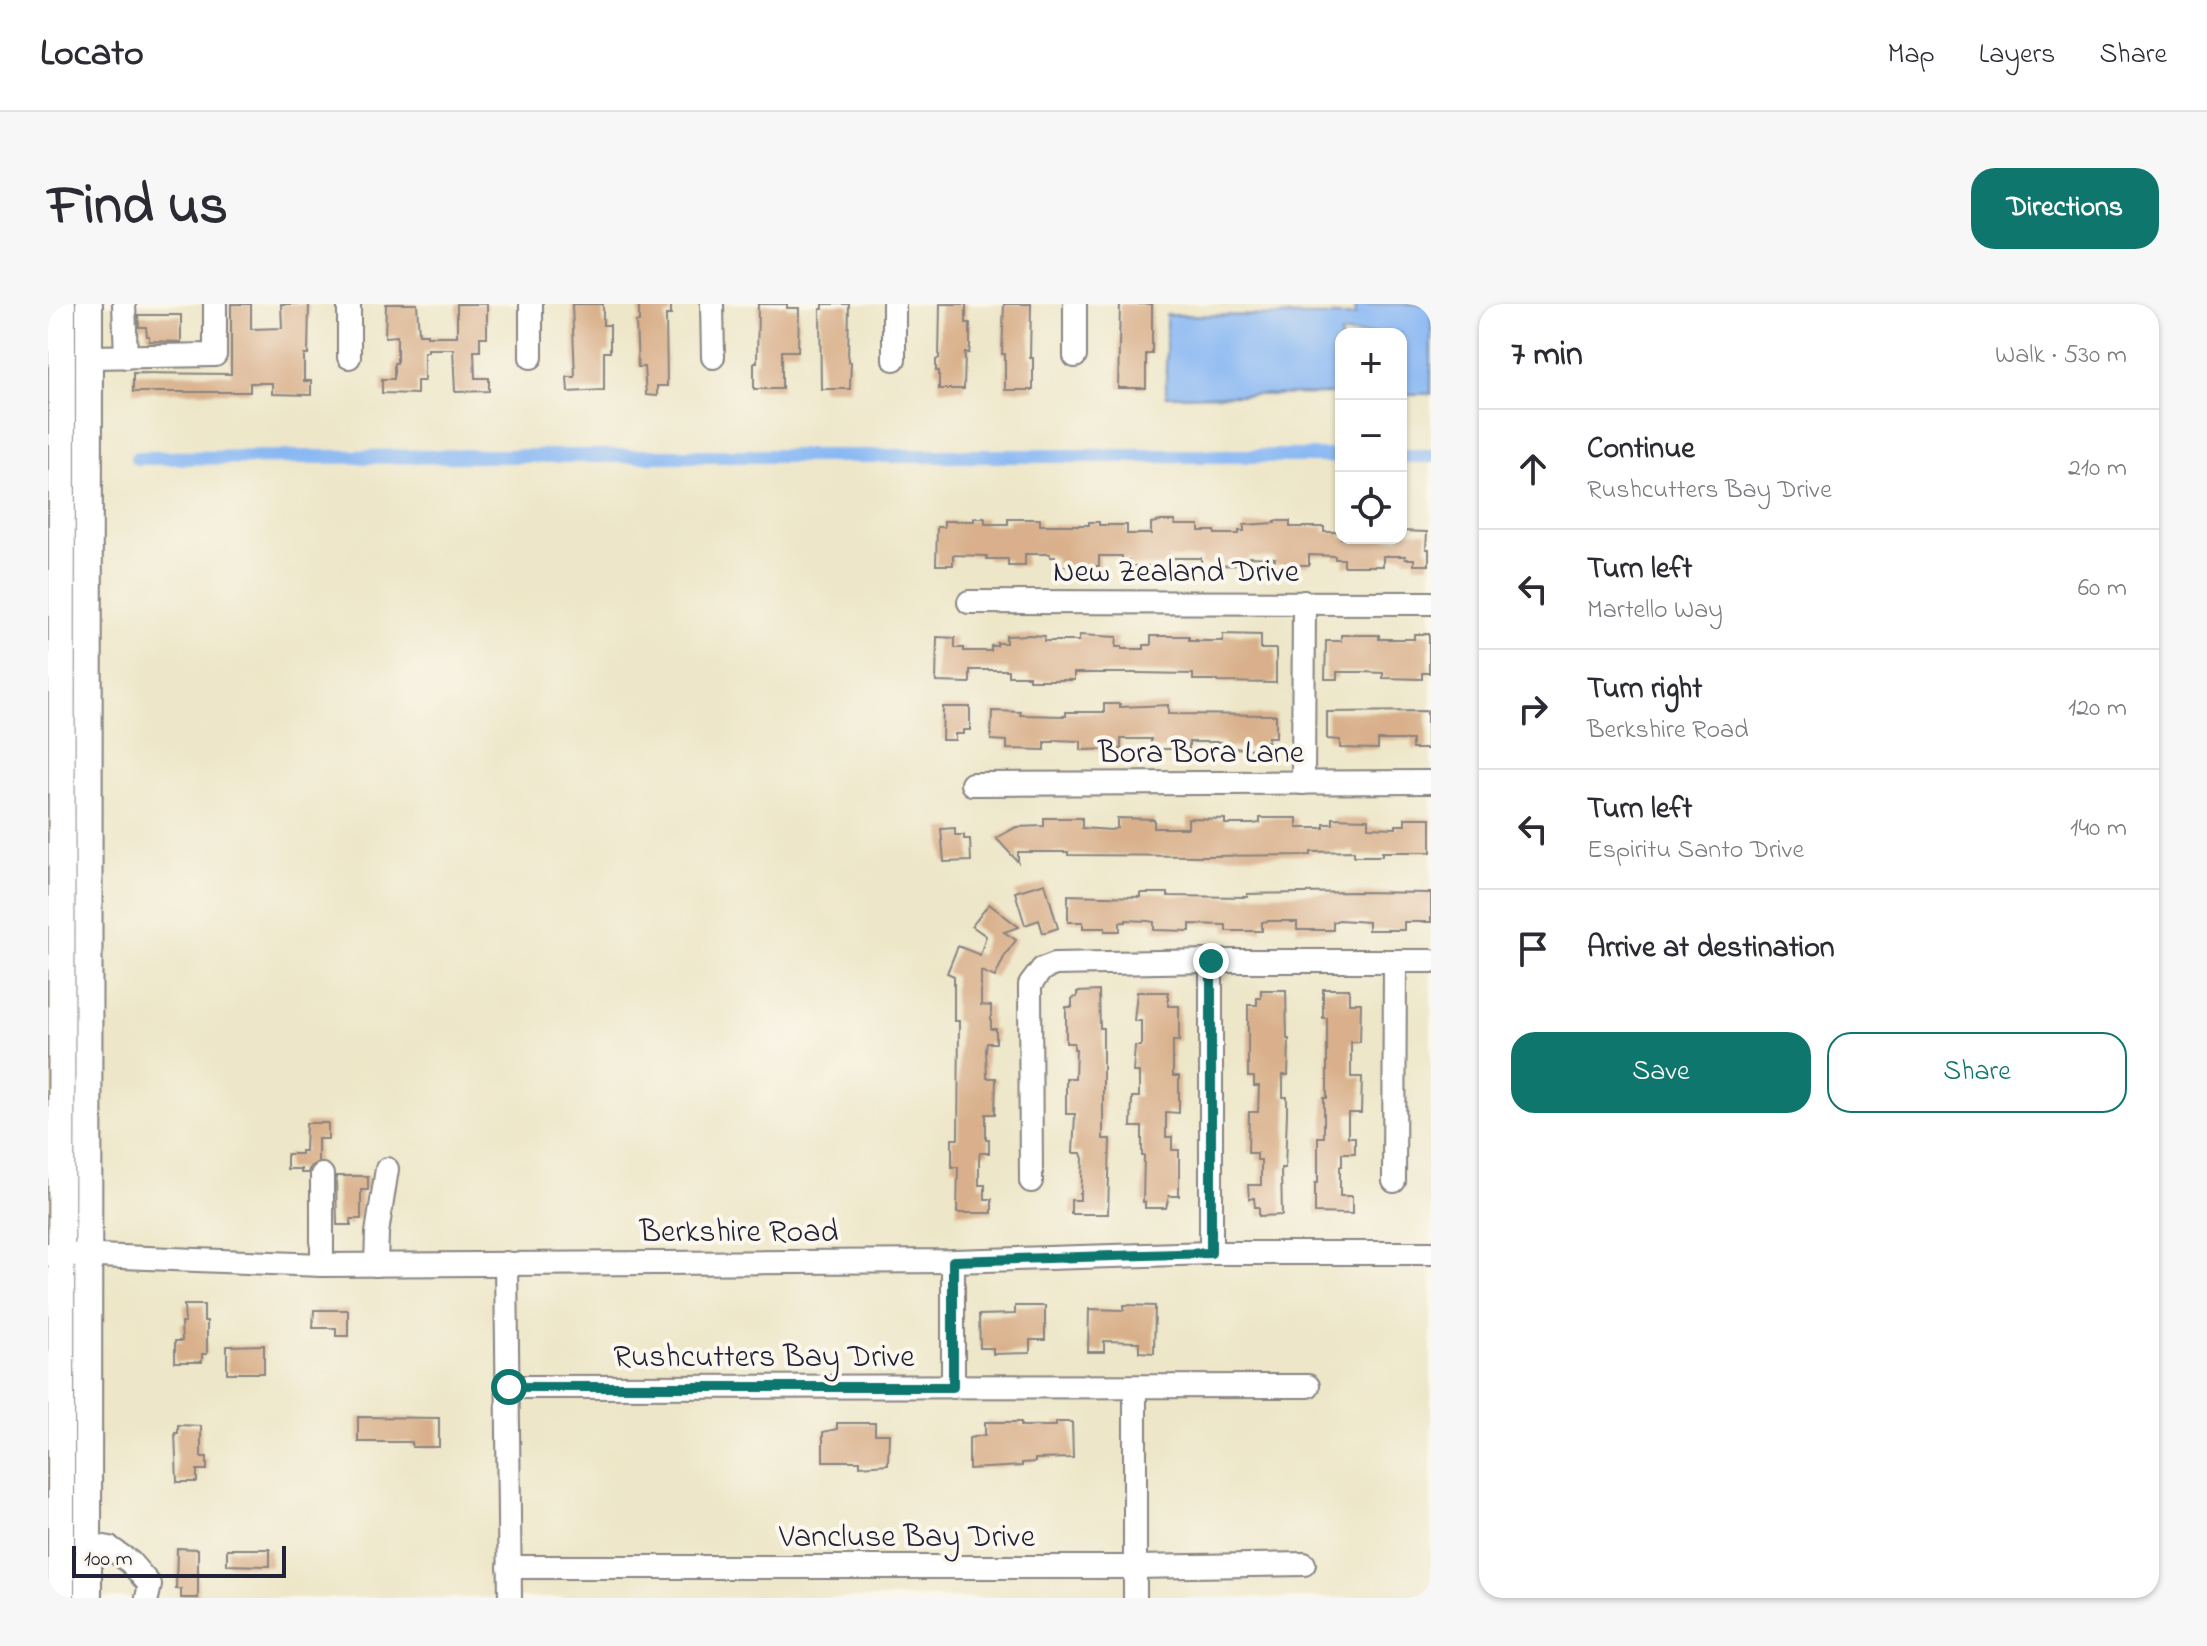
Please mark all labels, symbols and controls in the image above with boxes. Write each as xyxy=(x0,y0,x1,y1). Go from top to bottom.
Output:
text: Locato xyxy=(40,27,144,83)
text: Map xyxy=(1887,35,1935,76)
text: Layers xyxy=(1979,35,2055,76)
text: Share xyxy=(2099,35,2167,76)
text: Find us xyxy=(48,168,228,249)
button: Directions xyxy=(1971,168,2159,249)
map controls xyxy=(1335,328,1407,544)
button: + xyxy=(1335,328,1407,400)
text: 7 min xyxy=(1511,331,1583,381)
text: Walk · 530 m xyxy=(1995,337,2127,375)
button: − xyxy=(1335,400,1407,472)
text: Continue xyxy=(1587,428,1695,472)
icon: ahead xyxy=(1511,447,1555,491)
text: 210 m xyxy=(2068,450,2127,488)
button: locate xyxy=(1335,472,1407,544)
text: Rushcutters Bay Drive xyxy=(1587,472,1832,510)
text: Turn left xyxy=(1587,548,1692,592)
street label: New Zealand Drive xyxy=(1053,550,1300,597)
icon: left xyxy=(1511,567,1555,611)
text: 60 m xyxy=(2078,570,2127,608)
text: Martello Way xyxy=(1587,592,1723,630)
text: Turn right xyxy=(1587,668,1702,712)
icon: right xyxy=(1511,687,1555,731)
text: 120 m xyxy=(2068,690,2127,728)
text: Berkshire Road xyxy=(1587,712,1749,750)
street label: Bora Bora Lane xyxy=(1097,731,1305,778)
text: Turn left xyxy=(1587,788,1692,832)
icon: left xyxy=(1511,807,1555,851)
text: 140 m xyxy=(2070,810,2127,848)
text: Espiritu Santo Drive xyxy=(1587,832,1804,870)
icon: arrive xyxy=(1511,927,1555,971)
text: Arrive at destination xyxy=(1587,927,1835,971)
route end xyxy=(1193,943,1229,979)
button: Save xyxy=(1511,1032,1811,1113)
button: Share xyxy=(1827,1032,2127,1113)
street label: Berkshire Road xyxy=(639,1210,838,1257)
street label: Rushcutters Bay Drive xyxy=(613,1335,915,1382)
route start xyxy=(491,1369,527,1405)
street label: Vancluse Bay Drive xyxy=(778,1515,1036,1562)
scale bar xyxy=(72,1542,286,1578)
text: 100 m xyxy=(84,1544,133,1576)

